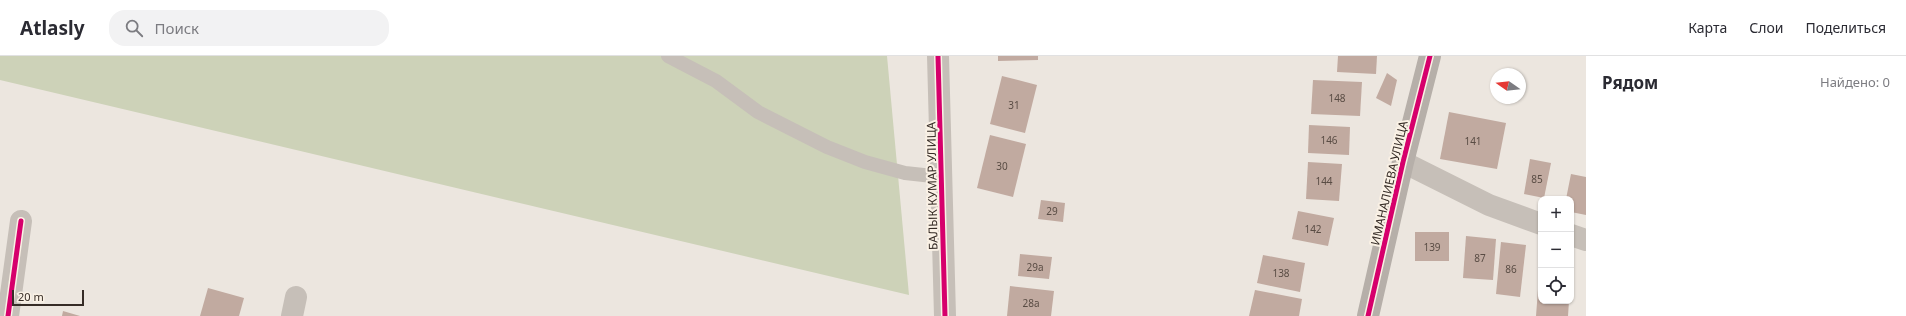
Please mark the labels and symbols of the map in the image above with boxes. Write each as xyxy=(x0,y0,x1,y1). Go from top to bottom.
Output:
north arrow xyxy=(1490,68,1526,104)
house number: 148 xyxy=(1328,91,1346,105)
house number: 31 xyxy=(1008,98,1020,112)
street label: ИМАНАЛИЕВА УЛИЦА xyxy=(1366,119,1412,247)
street label: БАЛЫК КУМАР УЛИЦА xyxy=(922,121,942,250)
house number: 146 xyxy=(1320,133,1338,147)
house number: 141 xyxy=(1464,134,1482,148)
house number: 30 xyxy=(996,159,1008,173)
house number: 85 xyxy=(1531,172,1543,186)
house number: 144 xyxy=(1315,174,1333,188)
house number: 29 xyxy=(1046,204,1058,218)
house number: 142 xyxy=(1304,222,1322,236)
house number: 139 xyxy=(1423,240,1441,254)
house number: 87 xyxy=(1474,251,1486,265)
house number: 29а xyxy=(1027,260,1044,274)
house number: 86 xyxy=(1505,262,1517,276)
house number: 138 xyxy=(1272,266,1290,280)
scale bar xyxy=(12,288,84,307)
house number: 28а xyxy=(1023,296,1040,310)

